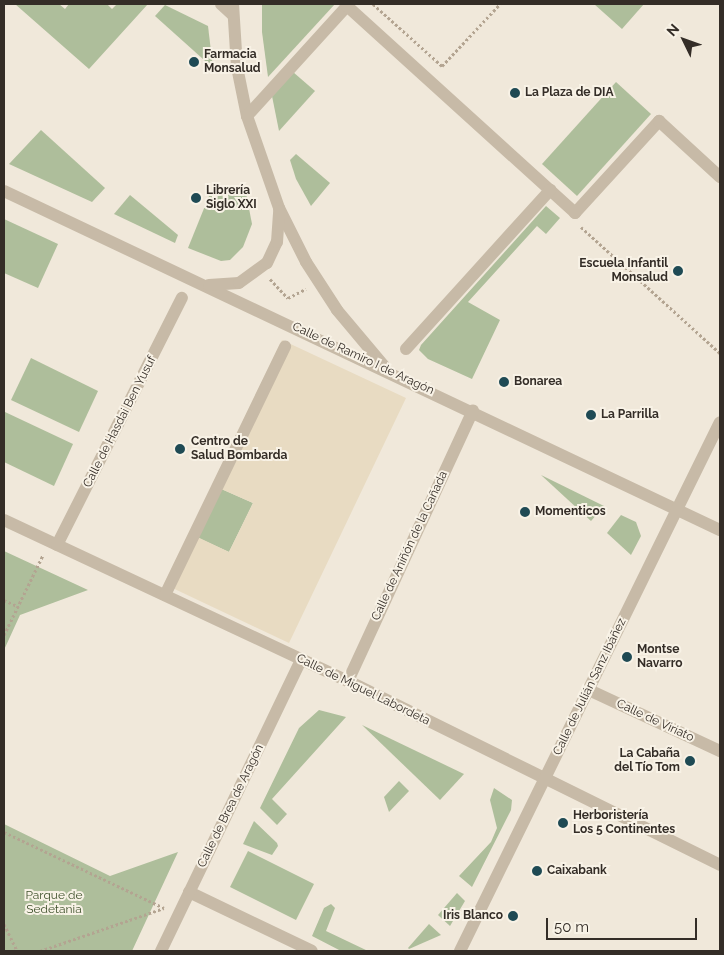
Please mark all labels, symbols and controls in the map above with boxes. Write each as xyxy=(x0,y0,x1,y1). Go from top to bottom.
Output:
north arrow xyxy=(659,15,709,65)
text: N xyxy=(663,21,682,39)
place label: Farmacia Monsalud xyxy=(204,48,261,76)
marker: Farmacia Monsalud xyxy=(188,56,200,68)
place label: La Plaza de DIA xyxy=(525,86,614,100)
marker: La Plaza de DIA xyxy=(509,87,521,99)
place label: Librería Siglo XXI xyxy=(206,184,257,212)
marker: Librería Siglo XXI xyxy=(190,192,202,204)
place label: Escuela Infantil Monsalud xyxy=(579,257,668,285)
marker: Escuela Infantil Monsalud xyxy=(672,265,684,277)
street label: Calle de Ramiro I de Aragón xyxy=(290,320,436,398)
street label: Calle de Hasdai Ben Yusuf xyxy=(80,354,160,490)
place label: Bonarea xyxy=(514,375,562,389)
marker: Bonarea xyxy=(498,376,510,388)
place label: La Parrilla xyxy=(601,408,659,422)
marker: La Parrilla xyxy=(585,409,597,421)
place label: Centro de Salud Bombarda xyxy=(191,435,287,463)
marker: Centro de Salud Bombarda xyxy=(173,442,187,456)
street label: Calle de Aniñón de la Cañada xyxy=(369,469,451,623)
place label: Momenticos xyxy=(535,505,606,519)
marker: Momenticos xyxy=(519,506,531,518)
street label: Calle de Julián Sanz Ibáñez xyxy=(550,616,630,758)
place label: Montse Navarro xyxy=(637,643,683,671)
street label: Calle de Miguel Labordeta xyxy=(294,651,432,729)
marker: Montse Navarro xyxy=(621,651,633,663)
street label: Calle de Viriato xyxy=(614,697,696,745)
street label: Calle de Brea de Aragón xyxy=(195,742,267,870)
place label: La Cabaña del Tío Tom xyxy=(613,747,680,775)
marker: La Cabaña del Tío Tom xyxy=(684,755,696,767)
place label: Herboristería Los 5 Continentes xyxy=(573,809,675,837)
marker: Herboristería Los 5 Continentes xyxy=(557,817,569,829)
place label: Caixabank xyxy=(547,864,607,878)
marker: Caixabank xyxy=(531,865,543,877)
park label: Parque de Sedetania xyxy=(25,889,83,917)
scale bar xyxy=(549,908,700,940)
place label: Iris Blanco xyxy=(443,909,503,923)
marker: Iris Blanco xyxy=(507,910,519,922)
text: 50 m xyxy=(554,918,589,936)

